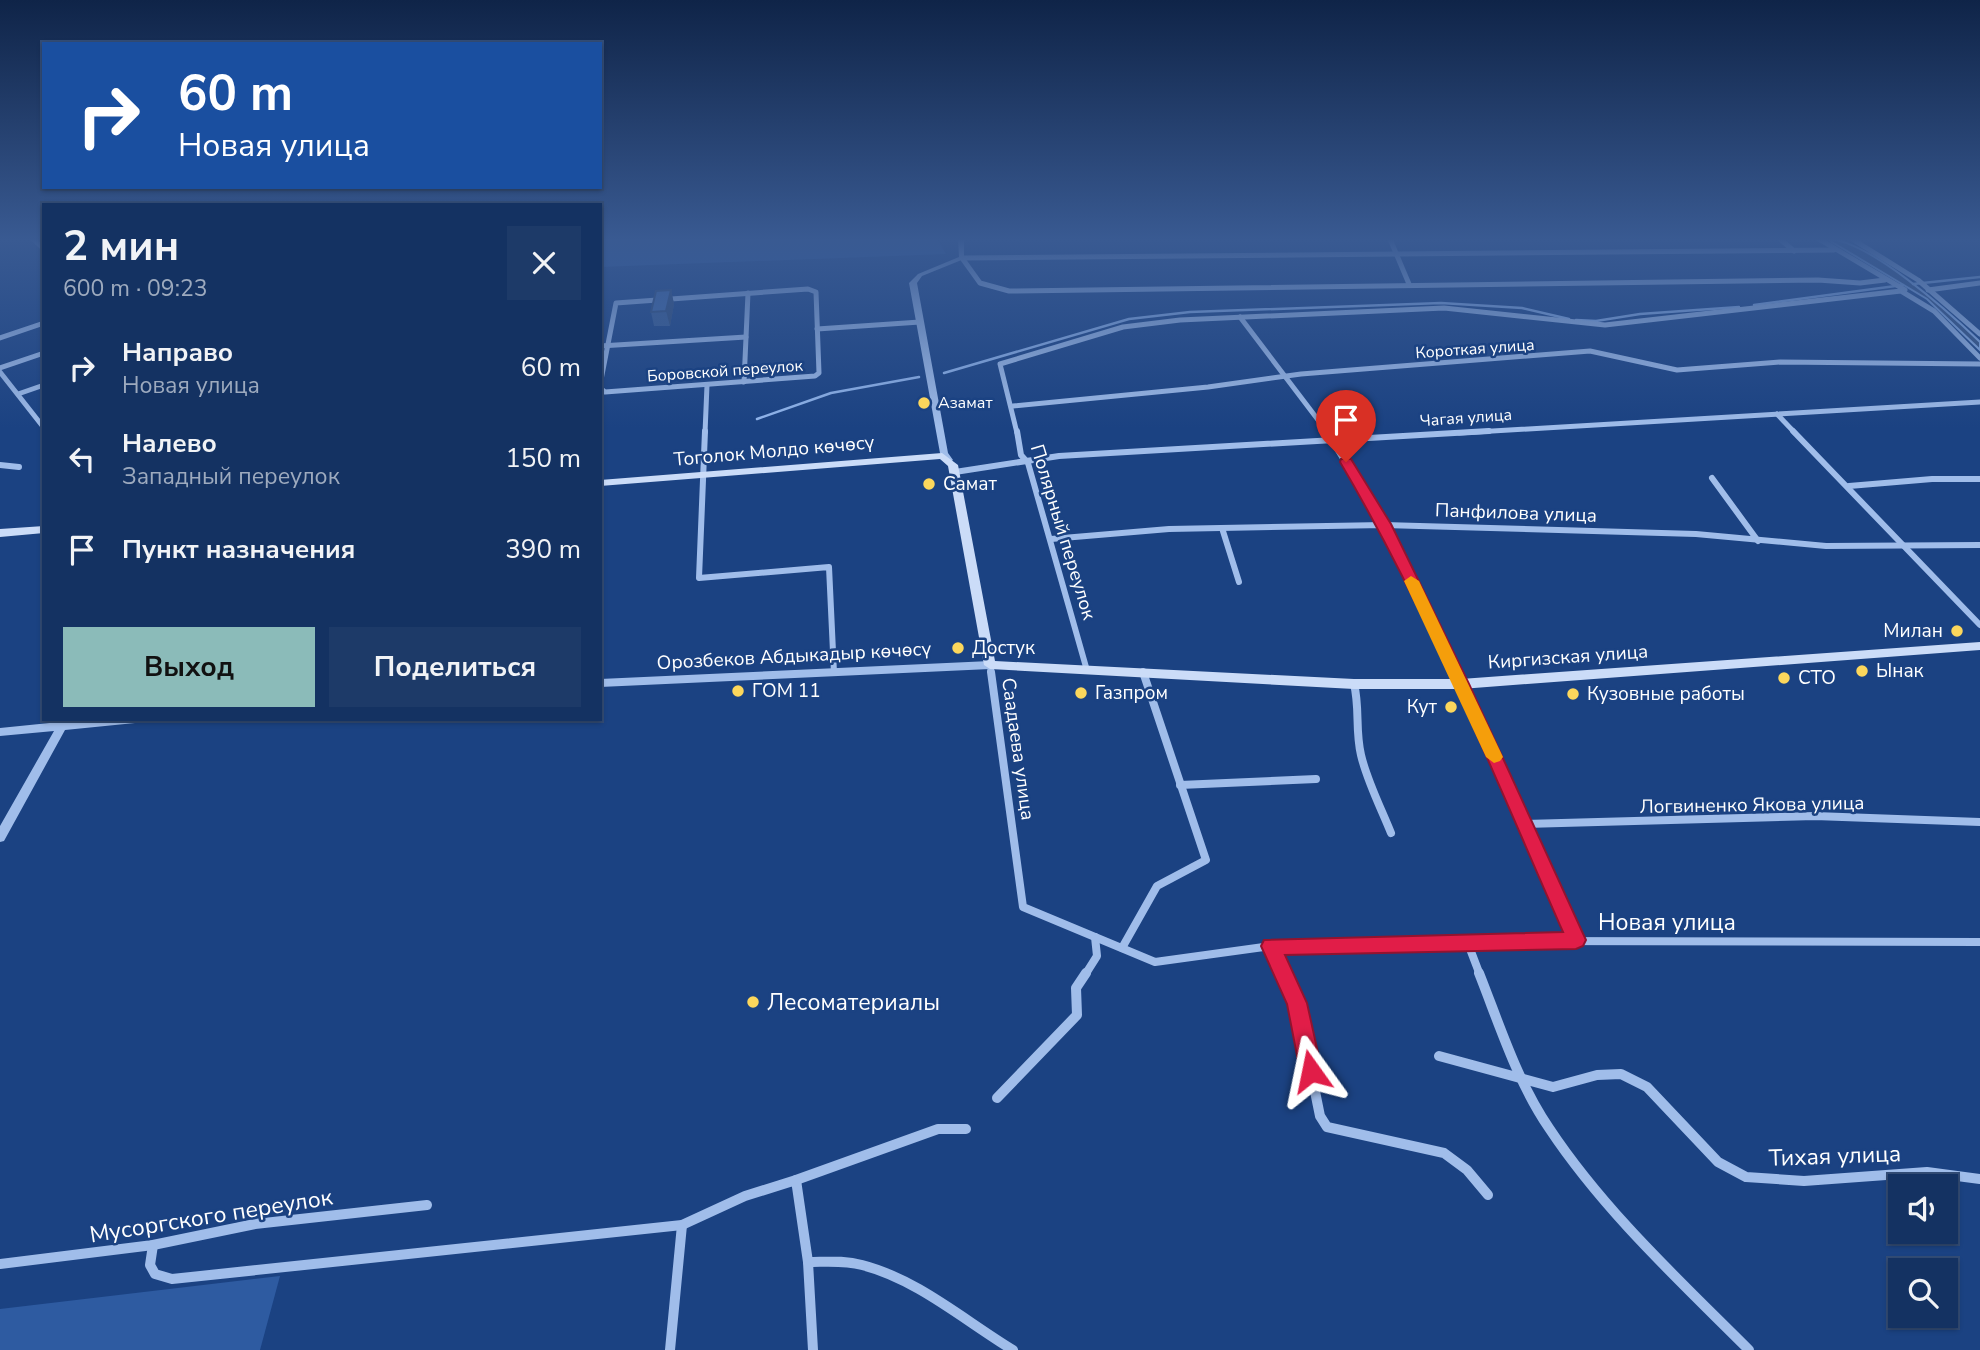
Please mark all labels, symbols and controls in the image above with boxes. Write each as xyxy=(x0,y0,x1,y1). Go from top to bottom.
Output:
text: 60 m xyxy=(178,60,293,127)
icon: right xyxy=(63,70,154,161)
text: Новая улица xyxy=(178,124,370,167)
text: 2 мин xyxy=(63,218,179,275)
button: close xyxy=(507,226,581,300)
text: 600 m · 09:23 xyxy=(63,273,208,304)
street label: Короткая улица xyxy=(1415,334,1535,364)
text: Направо xyxy=(122,335,233,370)
icon: right xyxy=(63,349,101,387)
text: 60 m xyxy=(521,350,581,385)
street label: Боровской переулок xyxy=(646,355,804,387)
text: Новая улица xyxy=(122,370,260,401)
pin xyxy=(1316,390,1376,462)
place label: Азамат xyxy=(938,392,993,414)
marker: Азамат xyxy=(916,395,932,411)
icon: arrive xyxy=(1327,401,1365,439)
street label: Чагая улица xyxy=(1419,404,1513,432)
text: Налево xyxy=(122,426,217,461)
street label: Тоголок Молдо көчөсү xyxy=(672,429,876,473)
icon: left xyxy=(63,440,101,478)
text: 150 m xyxy=(505,441,581,476)
street label: Полярный переулок xyxy=(1024,441,1102,623)
text: Западный переулок xyxy=(122,461,340,492)
place label: Самат xyxy=(943,471,998,497)
marker: Самат xyxy=(921,476,937,492)
street label: Панфилова улица xyxy=(1435,497,1597,529)
icon: arrive xyxy=(63,531,101,569)
text: Пункт назначения xyxy=(122,532,355,567)
text: 390 m xyxy=(505,532,581,567)
place label: Милан xyxy=(1883,618,1943,644)
marker: Милан xyxy=(1949,623,1965,639)
button: Выход xyxy=(63,627,315,707)
button: Поделиться xyxy=(329,627,581,707)
place label: Достук xyxy=(972,635,1035,661)
street label: Орозбеков Абдыкадыр көчөсү xyxy=(656,636,932,676)
street label: Киргизская улица xyxy=(1487,638,1649,676)
marker: Достук xyxy=(950,640,966,656)
place label: Ынак xyxy=(1876,658,1924,684)
marker: Ынак xyxy=(1854,663,1870,679)
place label: СТО xyxy=(1798,665,1836,691)
marker: СТО xyxy=(1776,670,1792,686)
street label: Саадаева улица xyxy=(995,676,1041,822)
place label: ГОМ 11 xyxy=(752,678,821,704)
place label: Газпром xyxy=(1095,680,1168,706)
place label: Кузовные работы xyxy=(1587,681,1745,707)
marker: ГОМ 11 xyxy=(730,683,746,699)
marker: Газпром xyxy=(1073,685,1089,701)
marker: Кузовные работы xyxy=(1565,686,1581,702)
place label: Кут xyxy=(1407,694,1438,720)
marker: Кут xyxy=(1443,699,1459,715)
street label: Логвиненко Якова улица xyxy=(1639,790,1865,820)
street label: Новая улица xyxy=(1598,907,1736,938)
place label: Лесоматериалы xyxy=(767,987,940,1018)
marker: Лесоматериалы xyxy=(745,994,761,1010)
position arrow xyxy=(1274,1034,1348,1108)
street label: Тихая улица xyxy=(1768,1138,1902,1174)
map controls xyxy=(1888,1174,1958,1328)
button: sound xyxy=(1888,1174,1958,1244)
street label: Мусоргского переулок xyxy=(87,1181,336,1251)
button: search xyxy=(1888,1258,1958,1328)

